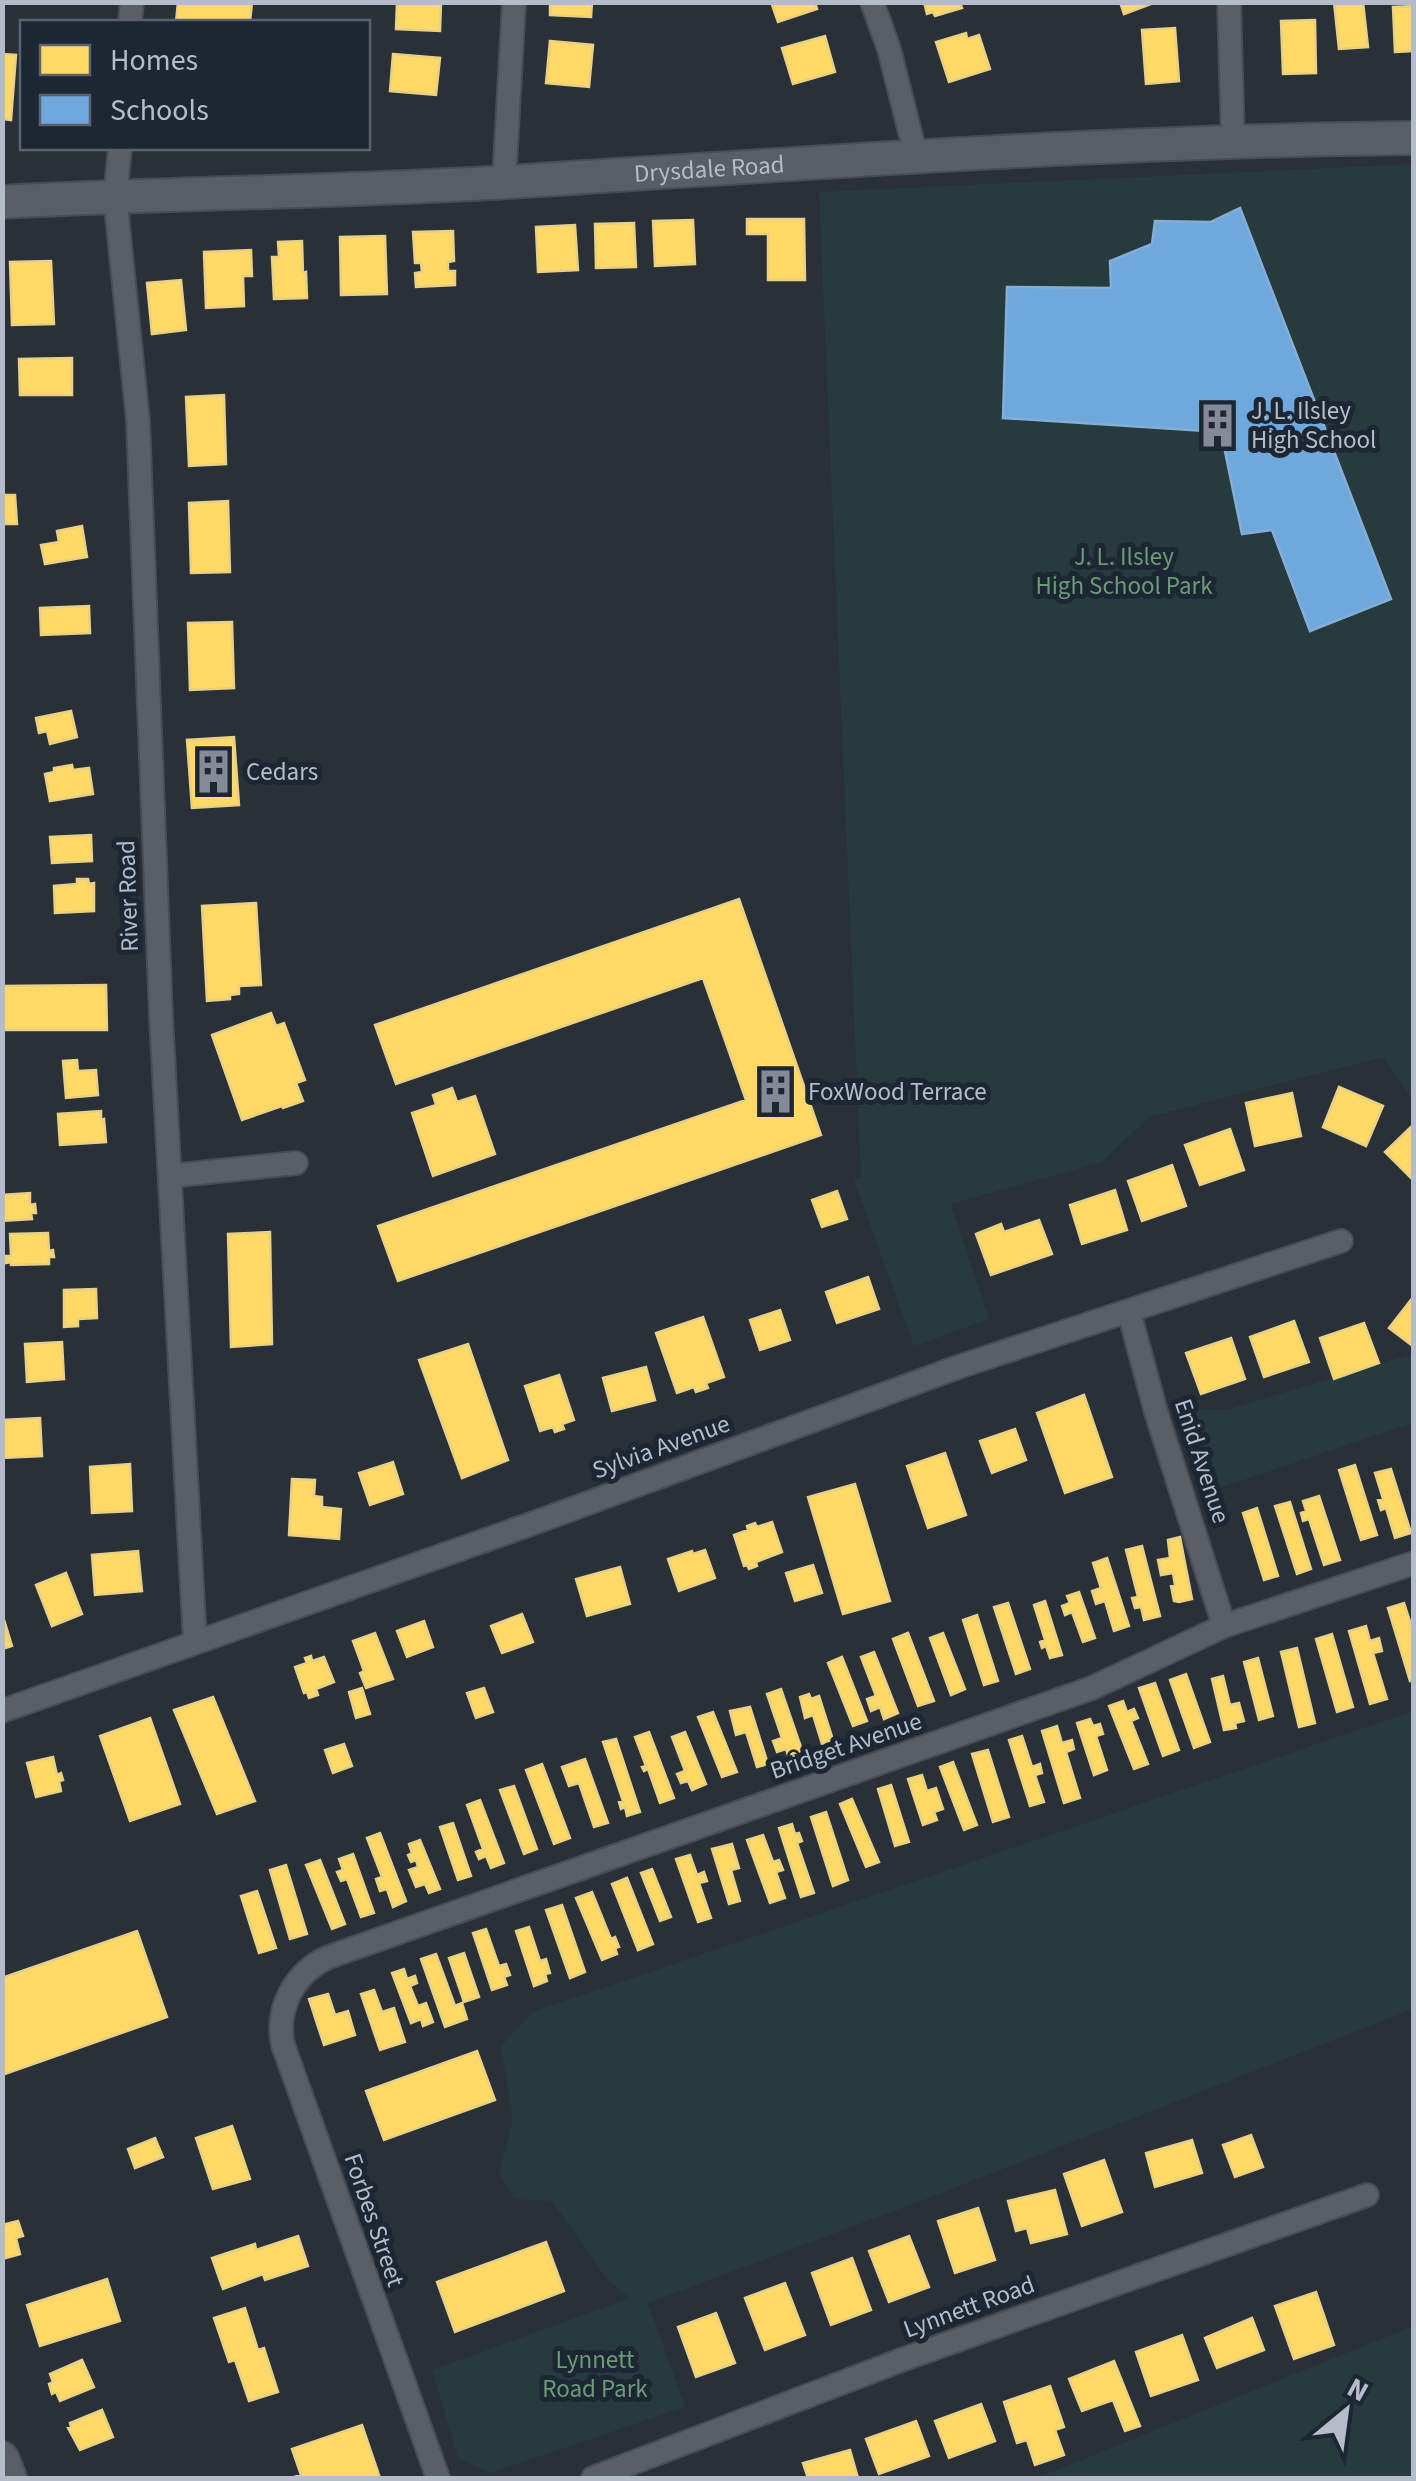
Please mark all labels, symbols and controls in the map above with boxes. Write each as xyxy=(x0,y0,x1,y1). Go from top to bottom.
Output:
legend xyxy=(20,20,370,150)
text: Homes xyxy=(110,39,198,82)
text: Schools xyxy=(110,89,209,132)
street label: Drysdale Road xyxy=(633,146,786,192)
place label: J. L. Ilsley High School xyxy=(1251,393,1376,458)
building icon: J. L. Ilsley High School xyxy=(1194,401,1242,449)
park label: J. L. Ilsley High School Park xyxy=(1035,539,1213,604)
building icon: Cedars xyxy=(189,748,237,796)
place label: Cedars xyxy=(246,754,318,790)
street label: River Road xyxy=(108,840,148,952)
building icon: FoxWood Terrace xyxy=(751,1068,799,1116)
place label: FoxWood Terrace xyxy=(808,1074,987,1110)
street label: Enid Avenue xyxy=(1165,1394,1239,1528)
street label: Sylvia Avenue xyxy=(587,1405,735,1489)
street label: Bridget Avenue xyxy=(765,1703,927,1789)
street label: Forbes Street xyxy=(334,2149,414,2292)
street label: Lynnett Road xyxy=(898,2267,1040,2347)
park label: Lynnett Road Park xyxy=(542,2342,648,2407)
north arrow xyxy=(1296,2361,1396,2461)
text: N xyxy=(1340,2368,1375,2412)

